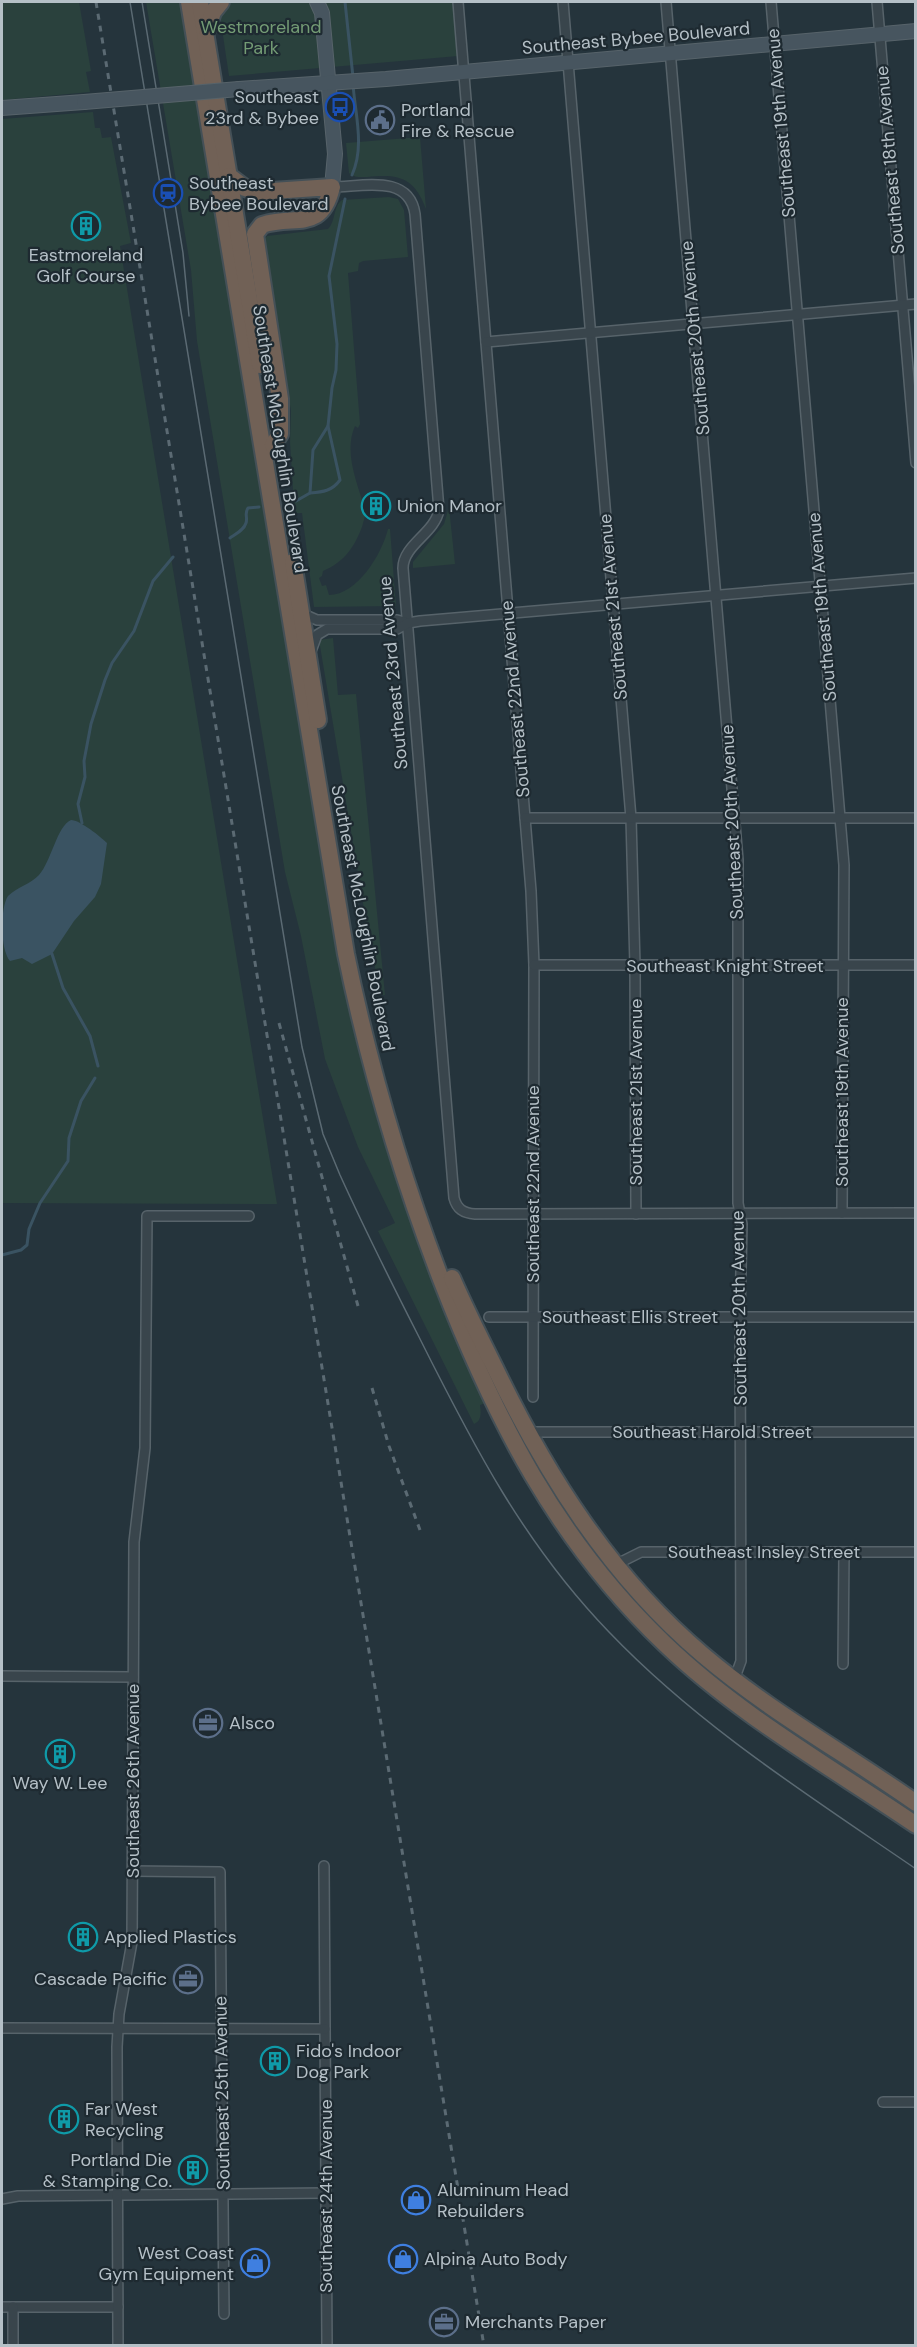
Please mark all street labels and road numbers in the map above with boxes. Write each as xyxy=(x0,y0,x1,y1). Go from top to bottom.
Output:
street label: Southeast Bybee Boulevard xyxy=(521,16,751,60)
street label: Southeast 19th Avenue xyxy=(761,28,801,218)
street label: Southeast 18th Avenue xyxy=(870,65,910,255)
street label: Southeast 20th Avenue xyxy=(675,240,715,436)
street label: Southeast McLoughlin Boulevard xyxy=(247,303,313,575)
street label: Southeast 19th Avenue xyxy=(802,512,842,702)
street label: Southeast 21st Avenue xyxy=(593,513,633,701)
street label: Southeast 23rd Avenue xyxy=(373,575,413,771)
street label: Southeast 22nd Avenue xyxy=(494,600,536,798)
street label: Southeast 20th Avenue xyxy=(715,724,749,920)
street label: Southeast McLoughlin Boulevard xyxy=(325,783,401,1053)
street label: Southeast Knight Street xyxy=(626,954,824,978)
street label: Southeast 19th Avenue xyxy=(830,997,854,1187)
street label: Southeast 21st Avenue xyxy=(624,999,648,1185)
street label: Southeast 22nd Avenue xyxy=(521,1085,545,1283)
street label: Southeast 20th Avenue xyxy=(725,1210,753,1406)
street label: Southeast Ellis Street xyxy=(542,1305,718,1329)
street label: Southeast Harold Street xyxy=(612,1420,812,1444)
street label: Southeast Insley Street xyxy=(668,1540,860,1564)
street label: Southeast 26th Avenue xyxy=(121,1684,145,1878)
street label: Southeast 25th Avenue xyxy=(208,1996,236,2190)
street label: Southeast 24th Avenue xyxy=(314,2099,338,2293)

